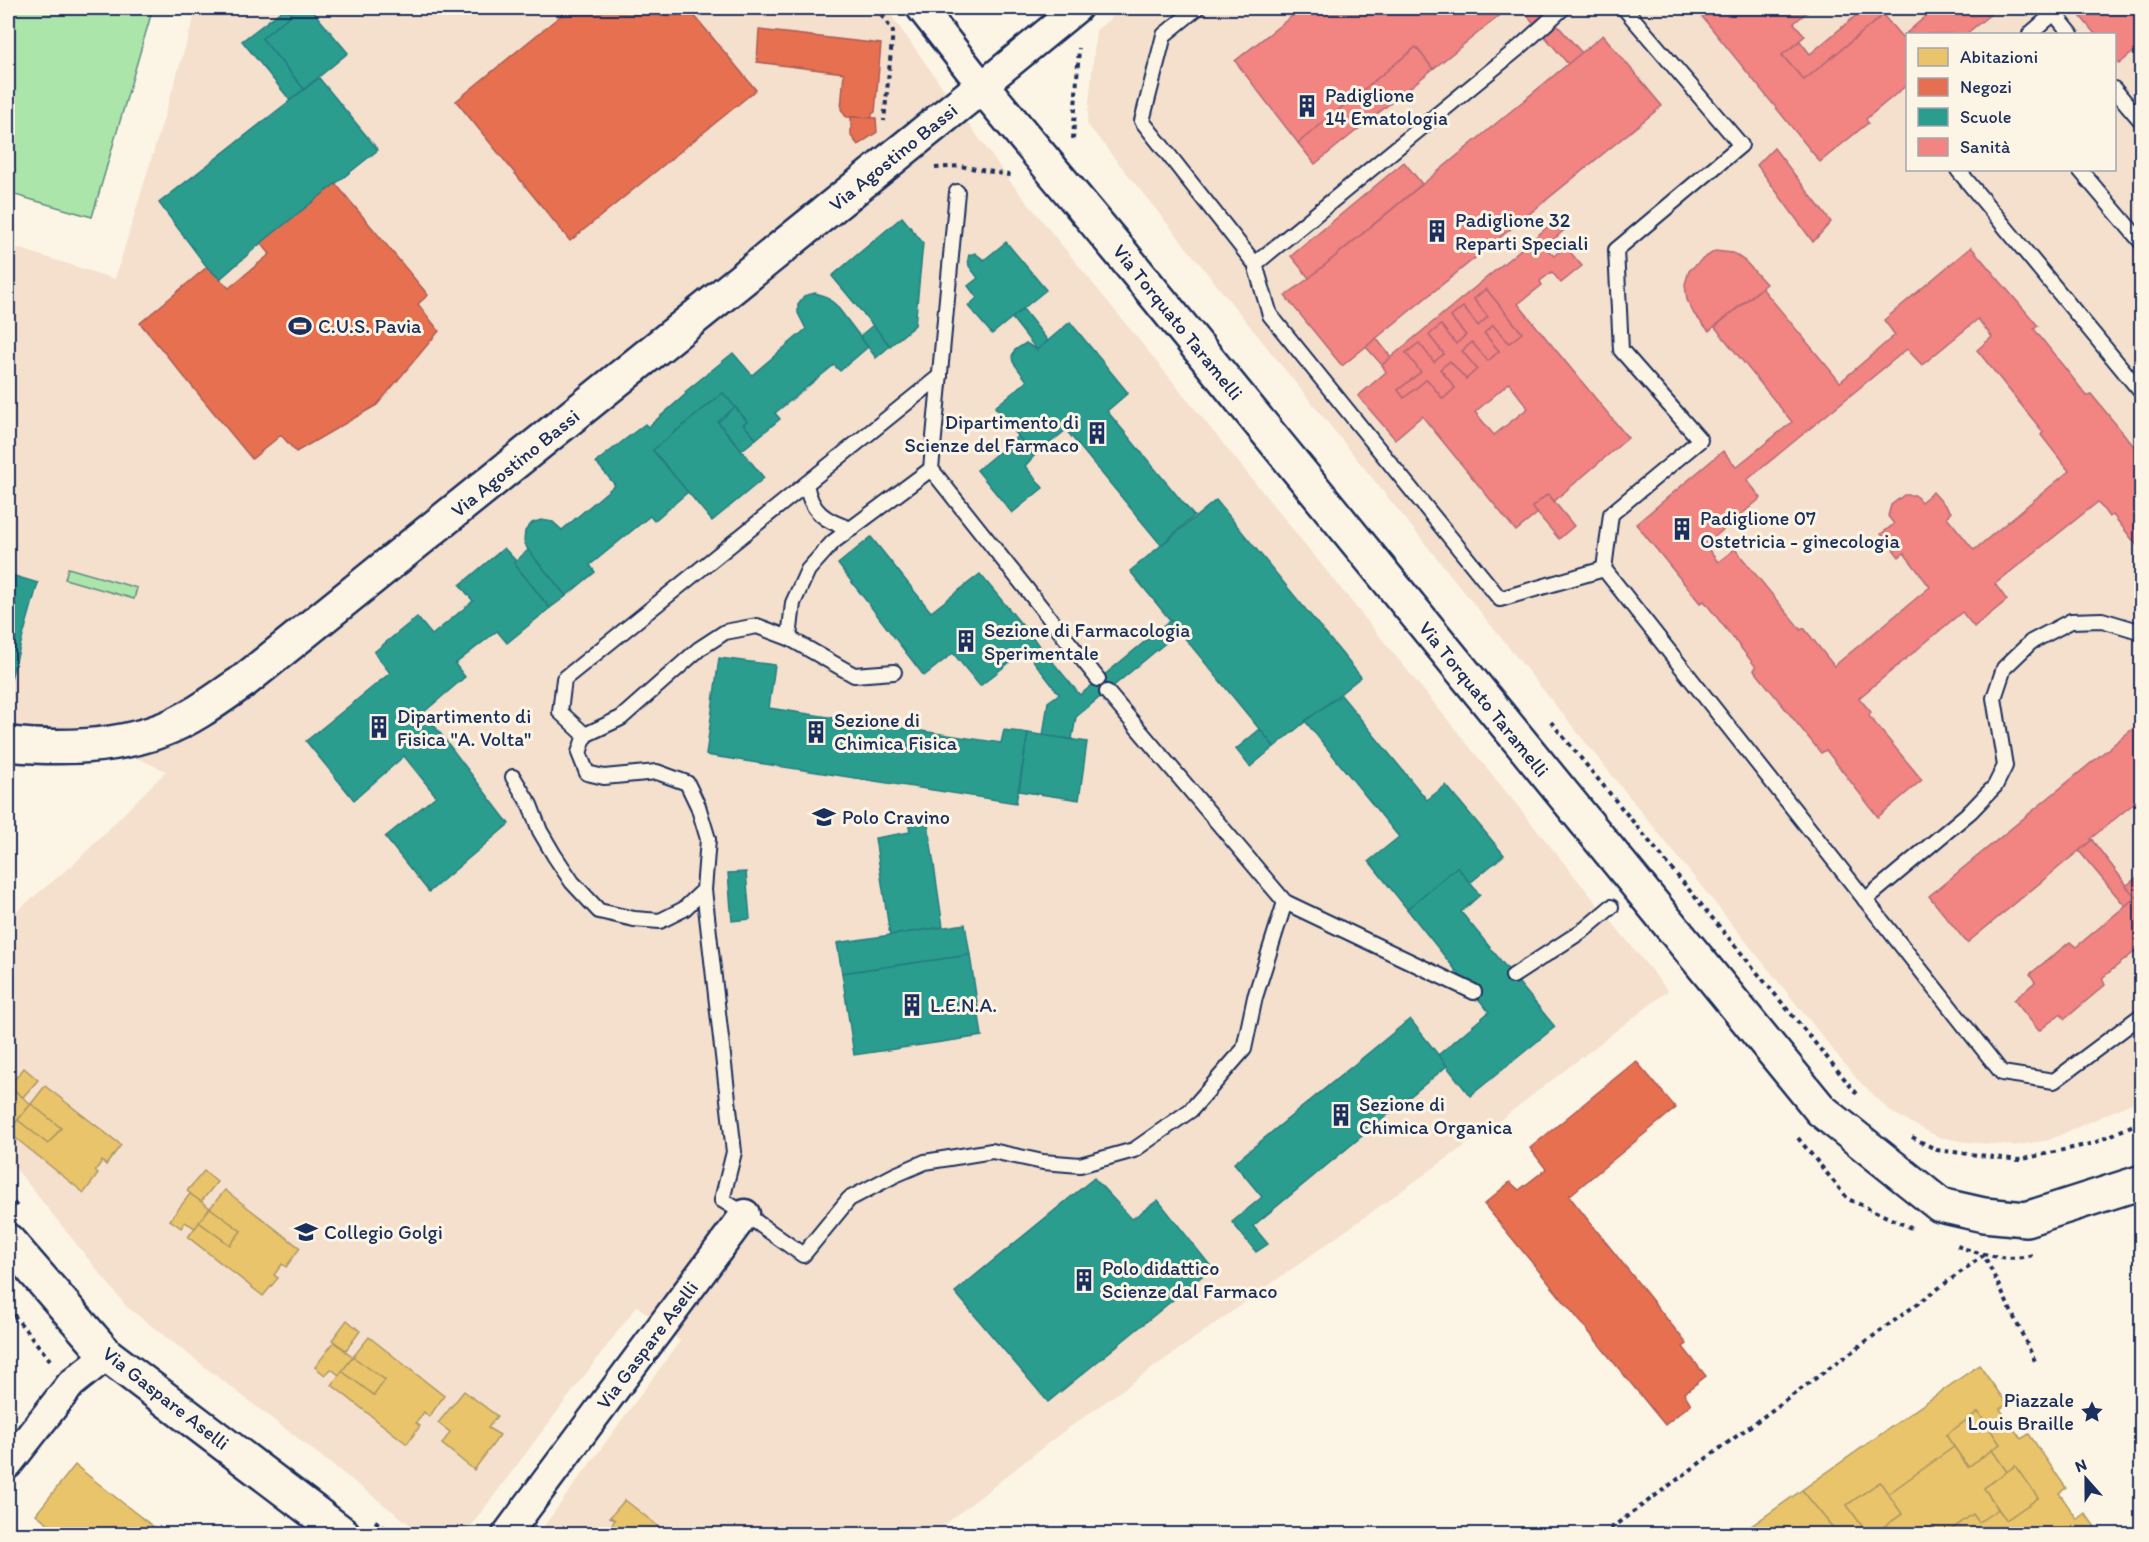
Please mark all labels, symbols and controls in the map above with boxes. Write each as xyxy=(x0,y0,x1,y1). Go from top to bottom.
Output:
legend xyxy=(1906,33,2116,171)
text: Abitazioni xyxy=(1960,46,2038,68)
text: Negozi xyxy=(1960,76,2012,98)
place label: Padiglione 14 Ematologia xyxy=(1325,83,1448,130)
building icon: Padiglione 14 Ematologia xyxy=(1294,93,1320,119)
street label: Via Agostino Bassi xyxy=(824,98,962,216)
text: Scuole xyxy=(1960,106,2011,128)
text: Sanità xyxy=(1960,136,2011,158)
place label: Padiglione 32 Reparti Speciali xyxy=(1455,208,1588,255)
building icon: Padiglione 32 Reparti Speciali xyxy=(1424,218,1450,244)
street label: Via Torquato Taramelli xyxy=(1108,239,1248,405)
sports icon: C.U.S. Pavia xyxy=(287,313,313,339)
place label: C.U.S. Pavia xyxy=(318,314,422,338)
street label: Via Agostino Bassi xyxy=(446,404,584,522)
place label: Dipartimento di Scienze del Farmaco xyxy=(904,410,1079,457)
building icon: Dipartimento di Scienze del Farmaco xyxy=(1084,420,1110,446)
place label: Padiglione 07 Ostetricia - ginecologia xyxy=(1700,506,1900,553)
building icon: Padiglione 07 Ostetricia - ginecologia xyxy=(1669,516,1695,542)
street label: Via Torquato Taramelli xyxy=(1414,616,1554,782)
place label: Sezione di Farmacologia Sperimentale xyxy=(984,618,1190,665)
building icon: Sezione di Farmacologia Sperimentale xyxy=(953,628,979,654)
place label: Dipartimento di Fisica "A. Volta" xyxy=(397,704,531,751)
place label: Sezione di Chimica Fisica xyxy=(834,708,958,755)
building icon: Dipartimento di Fisica "A. Volta" xyxy=(366,714,392,740)
building icon: Sezione di Chimica Fisica xyxy=(803,719,829,745)
school or university icon: Polo Cravino xyxy=(811,804,837,830)
place label: Polo Cravino xyxy=(842,805,950,829)
building icon: L.E.N.A. xyxy=(899,992,925,1018)
place label: L.E.N.A. xyxy=(930,993,997,1017)
place label: Sezione di Chimica Organica xyxy=(1359,1092,1513,1139)
building icon: Sezione di Chimica Organica xyxy=(1328,1102,1354,1128)
school or university icon: Collegio Golgi xyxy=(293,1219,319,1245)
place label: Collegio Golgi xyxy=(324,1220,443,1244)
place label: Polo didattico Scienze dal Farmaco xyxy=(1102,1256,1278,1303)
building icon: Polo didattico Scienze dal Farmaco xyxy=(1071,1267,1097,1293)
street label: Via Gaspare Aselli xyxy=(591,1276,703,1414)
street label: Via Gaspare Aselli xyxy=(98,1341,234,1455)
place label: Piazzale Louis Braille xyxy=(1968,1388,2074,1435)
place icon: Piazzale Louis Braille xyxy=(2079,1399,2105,1425)
north arrow xyxy=(2056,1449,2116,1509)
text: N xyxy=(2072,1455,2089,1476)

